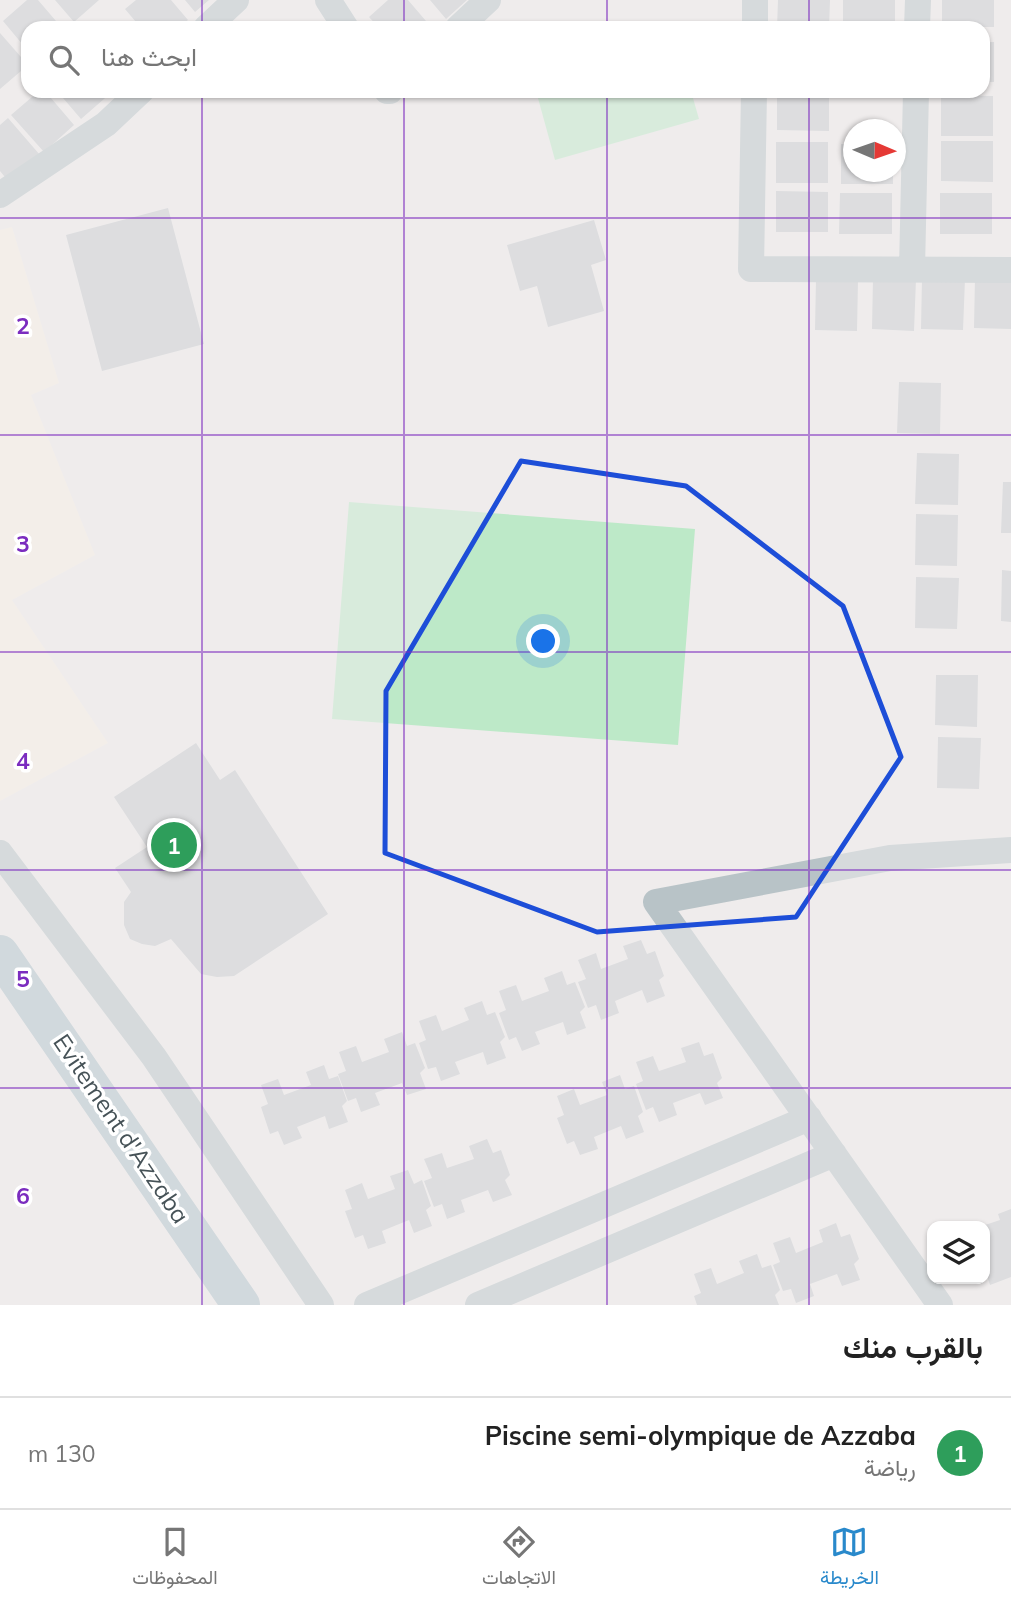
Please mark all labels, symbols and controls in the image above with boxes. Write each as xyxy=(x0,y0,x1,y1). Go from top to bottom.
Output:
search box xyxy=(21,21,990,98)
text: ابحث هنا xyxy=(101,40,197,73)
icon: search xyxy=(45,41,83,79)
north arrow xyxy=(843,119,906,182)
text: 2 xyxy=(16,311,30,340)
text: 3 xyxy=(16,529,30,558)
your location xyxy=(526,624,560,658)
text: 4 xyxy=(16,746,30,775)
pin: 1 xyxy=(151,819,197,871)
text: 5 xyxy=(16,964,30,993)
street label: Evitement d'Azzaba xyxy=(47,1028,196,1229)
text: 6 xyxy=(16,1181,30,1210)
map controls xyxy=(927,1221,990,1284)
button: layers xyxy=(927,1221,990,1284)
text: بالقرب منك xyxy=(843,1328,983,1366)
text: Piscine semi-olympique de Azzaba xyxy=(485,1419,916,1452)
text: 130 m xyxy=(28,1439,96,1468)
text: 1 xyxy=(953,1439,967,1468)
text: رياضة xyxy=(864,1453,916,1482)
tab: المحفوظات xyxy=(132,1523,218,1594)
tab: الاتجاهات xyxy=(482,1523,556,1594)
tab: الخريطة xyxy=(820,1523,879,1594)

